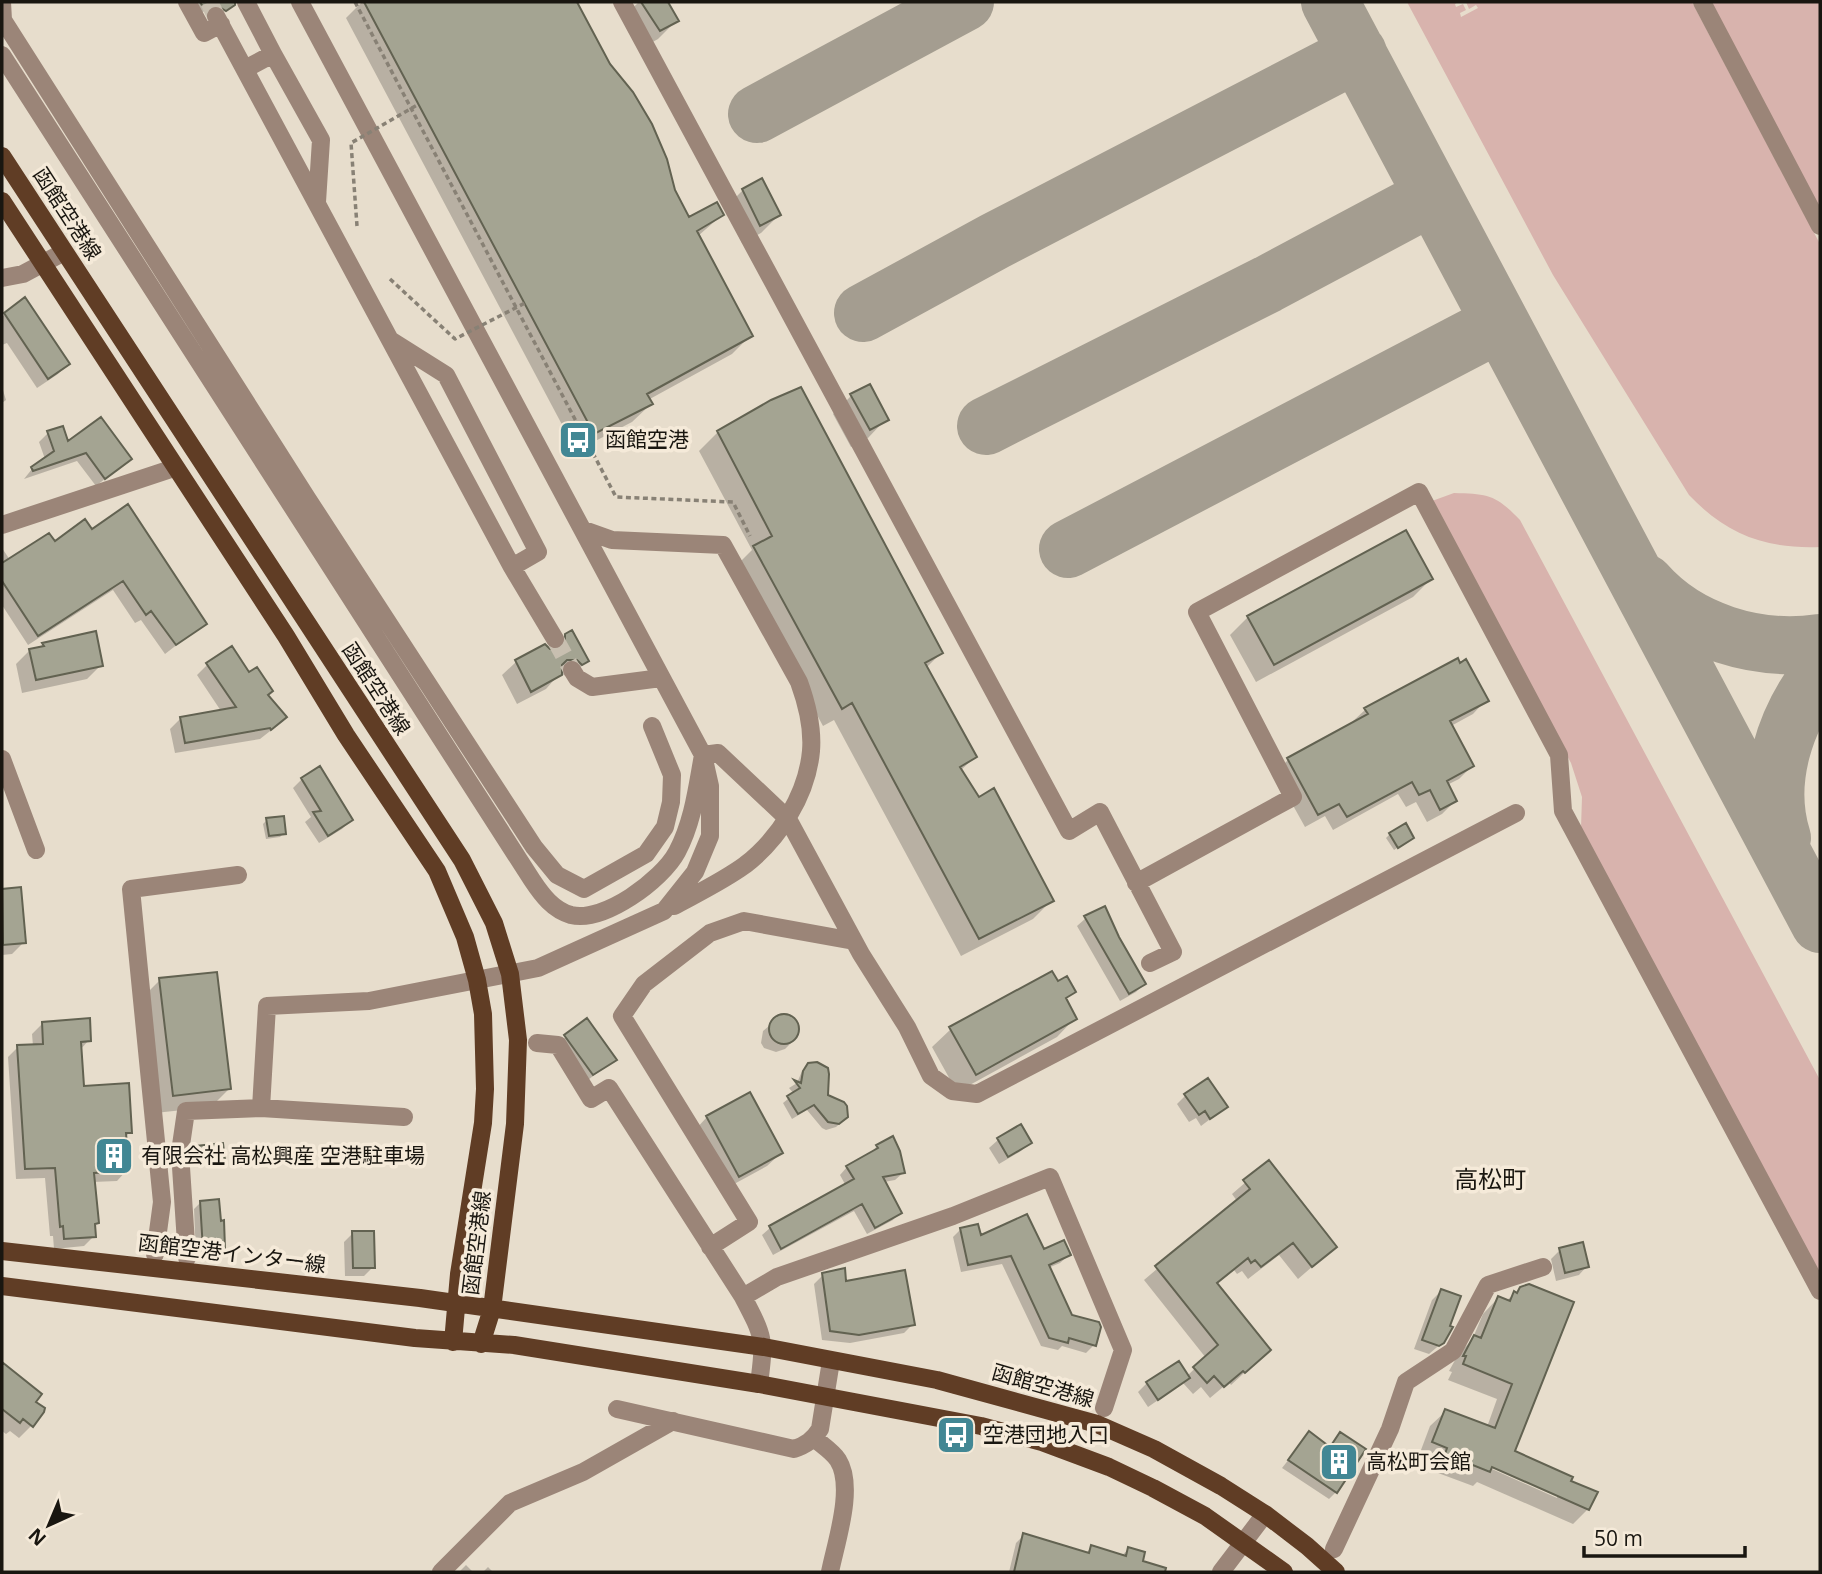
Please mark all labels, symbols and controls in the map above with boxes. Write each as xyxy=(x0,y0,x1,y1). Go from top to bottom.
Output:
street label: 函館空港線 xyxy=(28,162,108,265)
bus stop icon: 函館空港 xyxy=(557,419,599,461)
place label: 函館空港 xyxy=(605,425,689,453)
street label: 函館空港線 xyxy=(337,637,417,740)
building icon: 有限会社 高松興産 空港駐車場 xyxy=(93,1135,135,1177)
place label: 有限会社 高松興産 空港駐車場 xyxy=(141,1141,425,1169)
district label: 高松町 xyxy=(1454,1162,1526,1195)
street label: 函館空港線 xyxy=(456,1189,496,1297)
street label: 函館空港インター線 xyxy=(137,1228,328,1278)
street label: 函館空港線 xyxy=(989,1357,1098,1413)
bus stop icon: 空港団地入口 xyxy=(935,1414,977,1456)
place label: 空港団地入口 xyxy=(983,1420,1109,1448)
building icon: 高松町会館 xyxy=(1318,1441,1360,1483)
place label: 高松町会館 xyxy=(1366,1447,1471,1475)
north arrow xyxy=(14,1490,84,1560)
scale bar xyxy=(1584,1514,1745,1558)
text: N xyxy=(23,1523,52,1552)
text: 50 m xyxy=(1594,1524,1643,1552)

